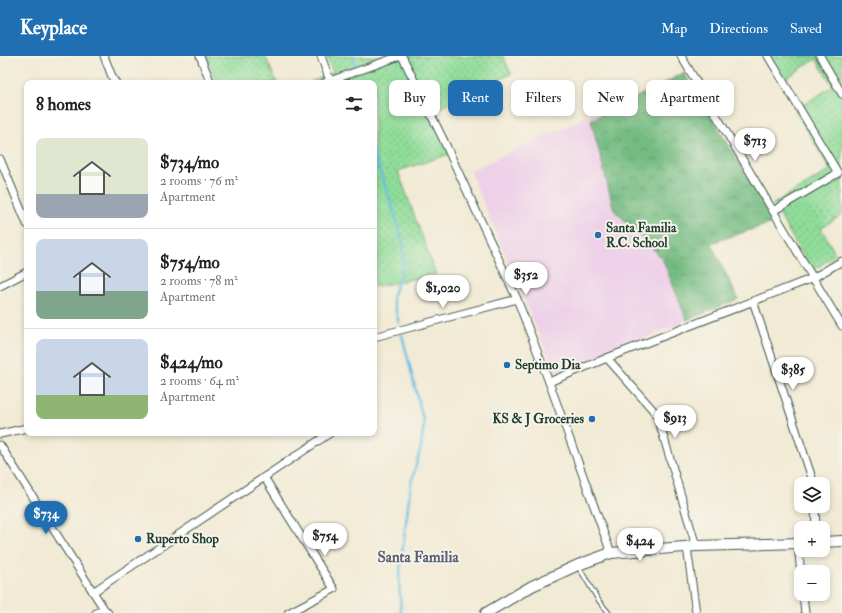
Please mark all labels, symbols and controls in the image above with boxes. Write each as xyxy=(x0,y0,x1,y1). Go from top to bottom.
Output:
text: Keyplace xyxy=(20,16,87,40)
text: Map xyxy=(661,20,687,37)
text: Directions xyxy=(709,20,768,37)
text: Saved xyxy=(790,20,822,37)
chip: Buy xyxy=(389,80,440,116)
chip: Rent xyxy=(448,80,503,116)
chip: Filters xyxy=(511,80,575,116)
chip: New xyxy=(583,80,638,116)
chip: Apartment xyxy=(646,80,734,116)
icon: filters xyxy=(343,93,365,115)
text: 8 homes xyxy=(36,94,91,115)
pin: $713 xyxy=(731,128,779,162)
text: $713 xyxy=(744,133,766,149)
text: $734/mo xyxy=(160,152,219,173)
icon: home xyxy=(68,154,116,202)
text: 2 rooms · 76 m² xyxy=(160,173,238,189)
text: Apartment xyxy=(160,189,216,205)
place label: Santa Familia R.C. School xyxy=(606,220,677,251)
marker: Santa Familia R.C. School xyxy=(593,230,603,240)
text: $754/mo xyxy=(160,252,220,273)
icon: home xyxy=(68,255,116,303)
pin: $352 xyxy=(502,262,550,296)
text: $352 xyxy=(514,267,538,283)
text: 2 rooms · 78 m² xyxy=(160,273,238,289)
pin: $1,020 xyxy=(410,275,476,309)
text: $1,020 xyxy=(425,280,461,296)
text: Apartment xyxy=(160,289,216,305)
text: $424/mo xyxy=(160,352,223,373)
icon: home xyxy=(68,355,116,403)
place label: Septimo Dia xyxy=(515,357,581,374)
pin: $385 xyxy=(769,357,817,391)
marker: Septimo Dia xyxy=(502,360,512,370)
text: $385 xyxy=(781,362,805,378)
text: 2 rooms · 64 m² xyxy=(160,373,239,389)
text: Apartment xyxy=(160,389,216,405)
pin: $913 xyxy=(651,405,699,439)
text: $913 xyxy=(663,410,687,426)
place label: KS & J Groceries xyxy=(493,411,585,428)
marker: KS & J Groceries xyxy=(587,414,597,424)
map controls xyxy=(794,477,830,601)
button: layers xyxy=(794,477,830,513)
pin: $734 xyxy=(22,501,70,535)
text: $734 xyxy=(33,506,59,522)
button: + xyxy=(794,521,830,557)
pin: $754 xyxy=(301,523,349,557)
text: $754 xyxy=(312,528,338,544)
pin: $424 xyxy=(616,528,664,562)
place label: Ruperto Shop xyxy=(146,531,219,548)
text: $424 xyxy=(626,533,654,549)
marker: Ruperto Shop xyxy=(133,534,143,544)
district label: Santa Familia xyxy=(377,548,459,567)
button: − xyxy=(794,565,830,601)

